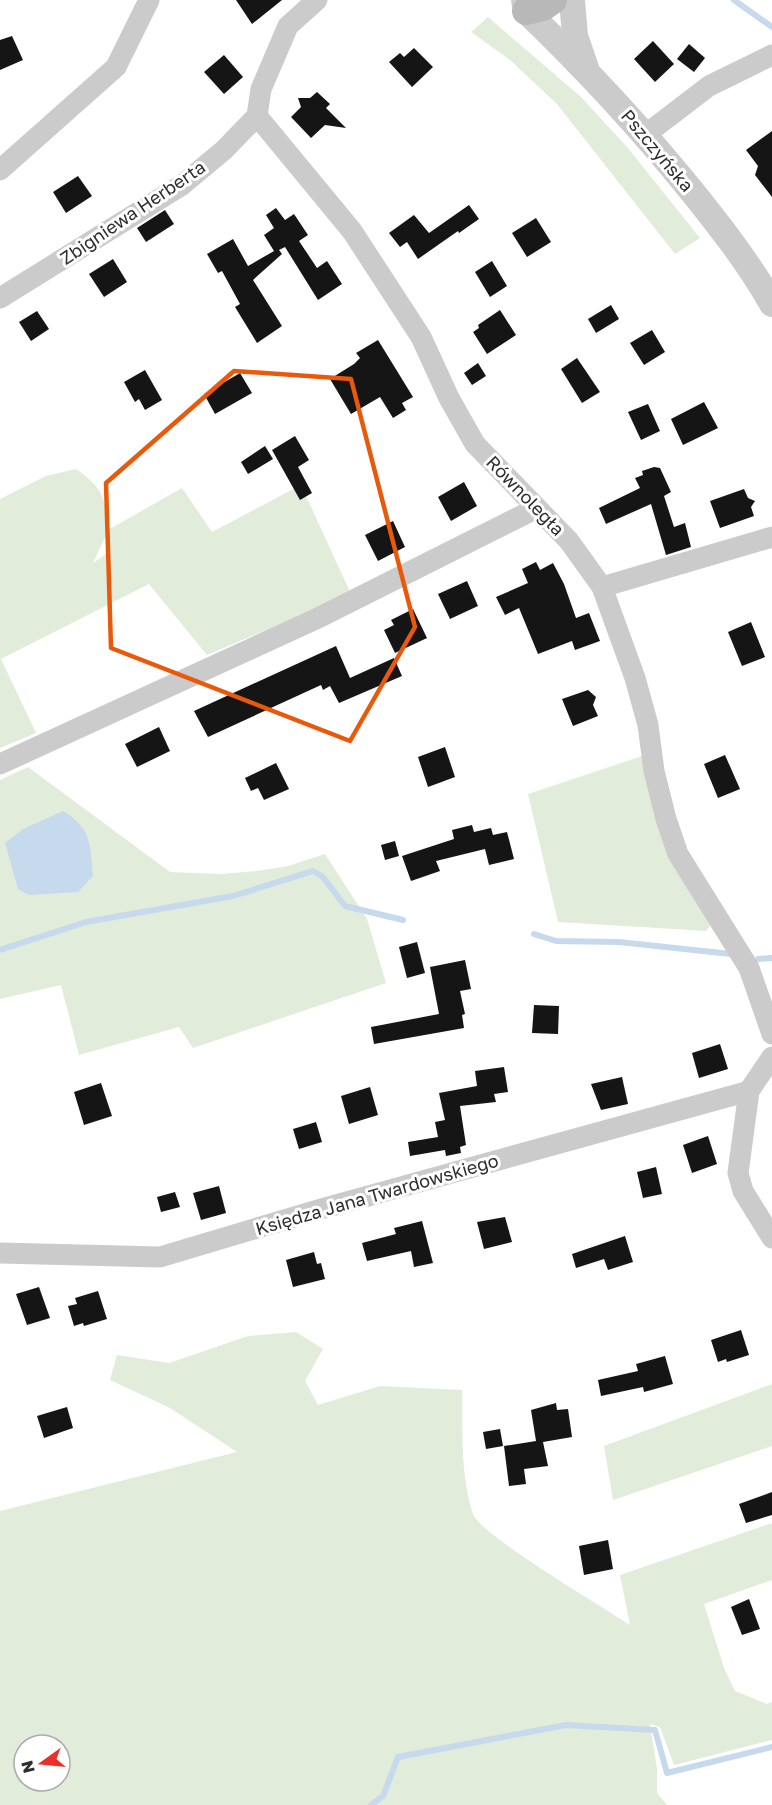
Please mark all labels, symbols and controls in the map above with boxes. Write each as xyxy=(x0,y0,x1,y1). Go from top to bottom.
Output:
street label: Pszczyńska xyxy=(617,105,699,196)
street label: Zbigniewa Herberta xyxy=(56,155,209,269)
street label: Równoległa xyxy=(482,451,569,540)
street label: Księdza Jana Twardowskiego xyxy=(253,1149,501,1239)
north arrow xyxy=(12,1733,72,1793)
text: N xyxy=(16,1758,39,1775)

